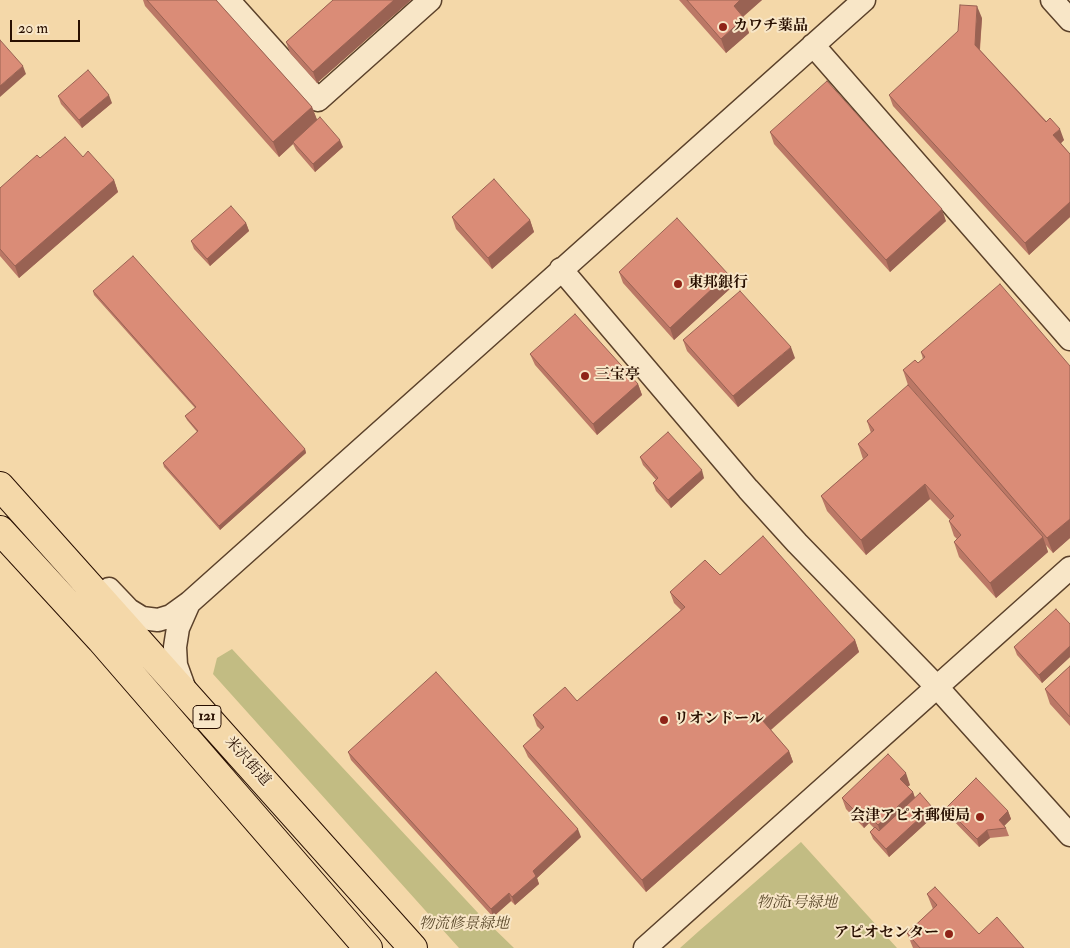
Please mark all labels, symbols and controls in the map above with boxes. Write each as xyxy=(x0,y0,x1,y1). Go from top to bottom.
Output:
scale bar xyxy=(12,10,82,42)
place label: カワチ薬品 xyxy=(733,18,808,36)
text: 20 m xyxy=(18,19,48,38)
marker: カワチ薬品 xyxy=(717,21,729,33)
place label: 東邦銀行 xyxy=(688,275,748,293)
marker: 東邦銀行 xyxy=(672,278,684,290)
place label: 三宝亭 xyxy=(595,367,640,385)
marker: 三宝亭 xyxy=(579,370,591,382)
road number: 121 xyxy=(193,706,221,729)
place label: リオンドール xyxy=(674,711,764,729)
marker: リオンドール xyxy=(658,714,670,726)
street label: 米沢街道 xyxy=(220,734,274,790)
place label: 会津アピオ郵便局 xyxy=(850,808,970,826)
marker: 会津アピオ郵便局 xyxy=(974,811,986,823)
park label: 物流1号緑地 xyxy=(757,895,837,913)
park label: 物流修景緑地 xyxy=(419,916,509,934)
place label: アピオセンター xyxy=(834,925,939,943)
marker: アピオセンター xyxy=(943,928,955,940)

